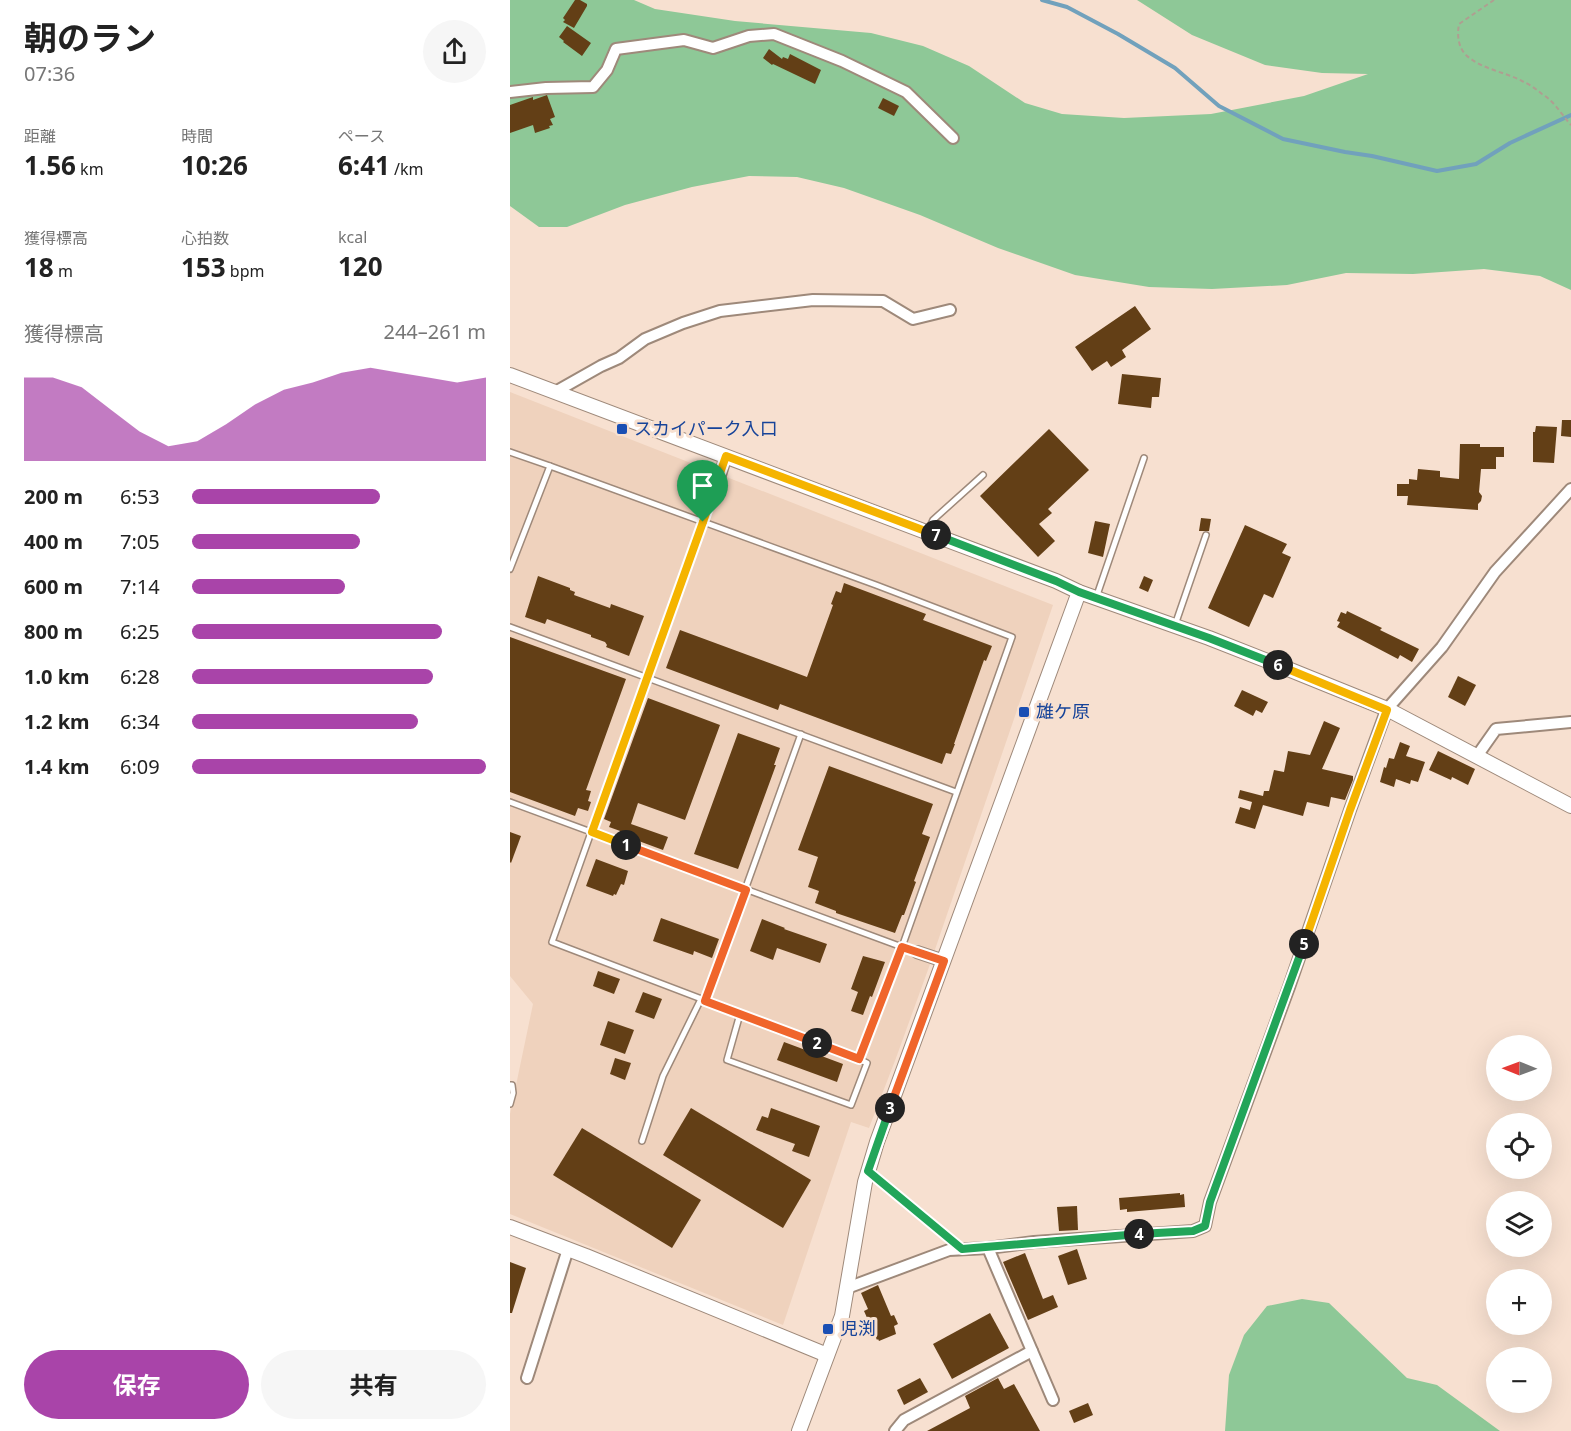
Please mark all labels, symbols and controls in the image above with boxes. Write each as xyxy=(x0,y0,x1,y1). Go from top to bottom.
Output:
text: 朝のラン xyxy=(24,15,156,60)
button: share xyxy=(423,20,486,83)
text: 07:36 xyxy=(24,60,75,87)
text: 距離 xyxy=(24,125,56,147)
text: 時間 xyxy=(181,125,213,147)
text: ペース xyxy=(338,125,385,147)
text: 1.56 xyxy=(24,147,76,183)
text: 10:26 xyxy=(181,147,248,183)
text: 6:41 xyxy=(338,147,390,183)
text: km xyxy=(76,158,104,180)
text: /km xyxy=(390,158,424,180)
text: kcal xyxy=(338,226,367,248)
text: 獲得標高 xyxy=(24,227,88,249)
text: 心拍数 xyxy=(181,227,229,249)
text: 120 xyxy=(338,248,383,284)
text: 18 xyxy=(24,249,54,285)
text: 153 xyxy=(181,249,226,285)
text: m xyxy=(54,260,73,282)
text: bpm xyxy=(226,260,264,282)
text: 244–261 m xyxy=(383,318,486,345)
text: 獲得標高 xyxy=(24,320,104,347)
place label: スカイパーク入口 xyxy=(634,416,778,440)
marker: スカイパーク入口 xyxy=(615,422,629,436)
pin xyxy=(677,460,728,522)
icon: arrive xyxy=(686,469,719,502)
text: 200 m xyxy=(24,483,83,510)
text: 6:53 xyxy=(120,483,160,510)
pin: 7 xyxy=(921,520,951,550)
text: 7 xyxy=(931,524,941,546)
text: 400 m xyxy=(24,528,83,555)
text: 7:05 xyxy=(120,528,160,555)
text: 600 m xyxy=(24,573,83,600)
text: 7:14 xyxy=(120,573,160,600)
text: 800 m xyxy=(24,618,83,645)
text: 6:25 xyxy=(120,618,160,645)
pin: 6 xyxy=(1263,650,1293,680)
text: 6 xyxy=(1273,654,1283,676)
text: 1.0 km xyxy=(24,663,90,690)
text: 6:28 xyxy=(120,663,160,690)
place label: 雄ケ原 xyxy=(1036,699,1090,723)
marker: 雄ケ原 xyxy=(1017,705,1031,719)
text: 1.2 km xyxy=(24,708,90,735)
text: 6:34 xyxy=(120,708,160,735)
text: 1.4 km xyxy=(24,753,90,780)
text: 6:09 xyxy=(120,753,160,780)
pin: 1 xyxy=(611,830,641,860)
text: 1 xyxy=(621,834,631,856)
pin: 5 xyxy=(1289,929,1319,959)
text: 5 xyxy=(1299,933,1309,955)
pin: 2 xyxy=(802,1028,832,1058)
text: 2 xyxy=(812,1032,822,1054)
north arrow xyxy=(1486,1035,1552,1101)
map controls xyxy=(1486,1035,1552,1413)
pin: 3 xyxy=(875,1093,905,1123)
text: 3 xyxy=(885,1097,895,1119)
button: locate xyxy=(1486,1113,1552,1179)
button: layers xyxy=(1486,1191,1552,1257)
pin: 4 xyxy=(1124,1219,1154,1249)
text: 4 xyxy=(1134,1223,1144,1245)
button: + xyxy=(1486,1269,1552,1335)
place label: 児渕 xyxy=(840,1316,876,1340)
marker: 児渕 xyxy=(821,1322,835,1336)
button: − xyxy=(1486,1347,1552,1413)
button: 保存 xyxy=(24,1350,249,1419)
button: 共有 xyxy=(261,1350,486,1419)

